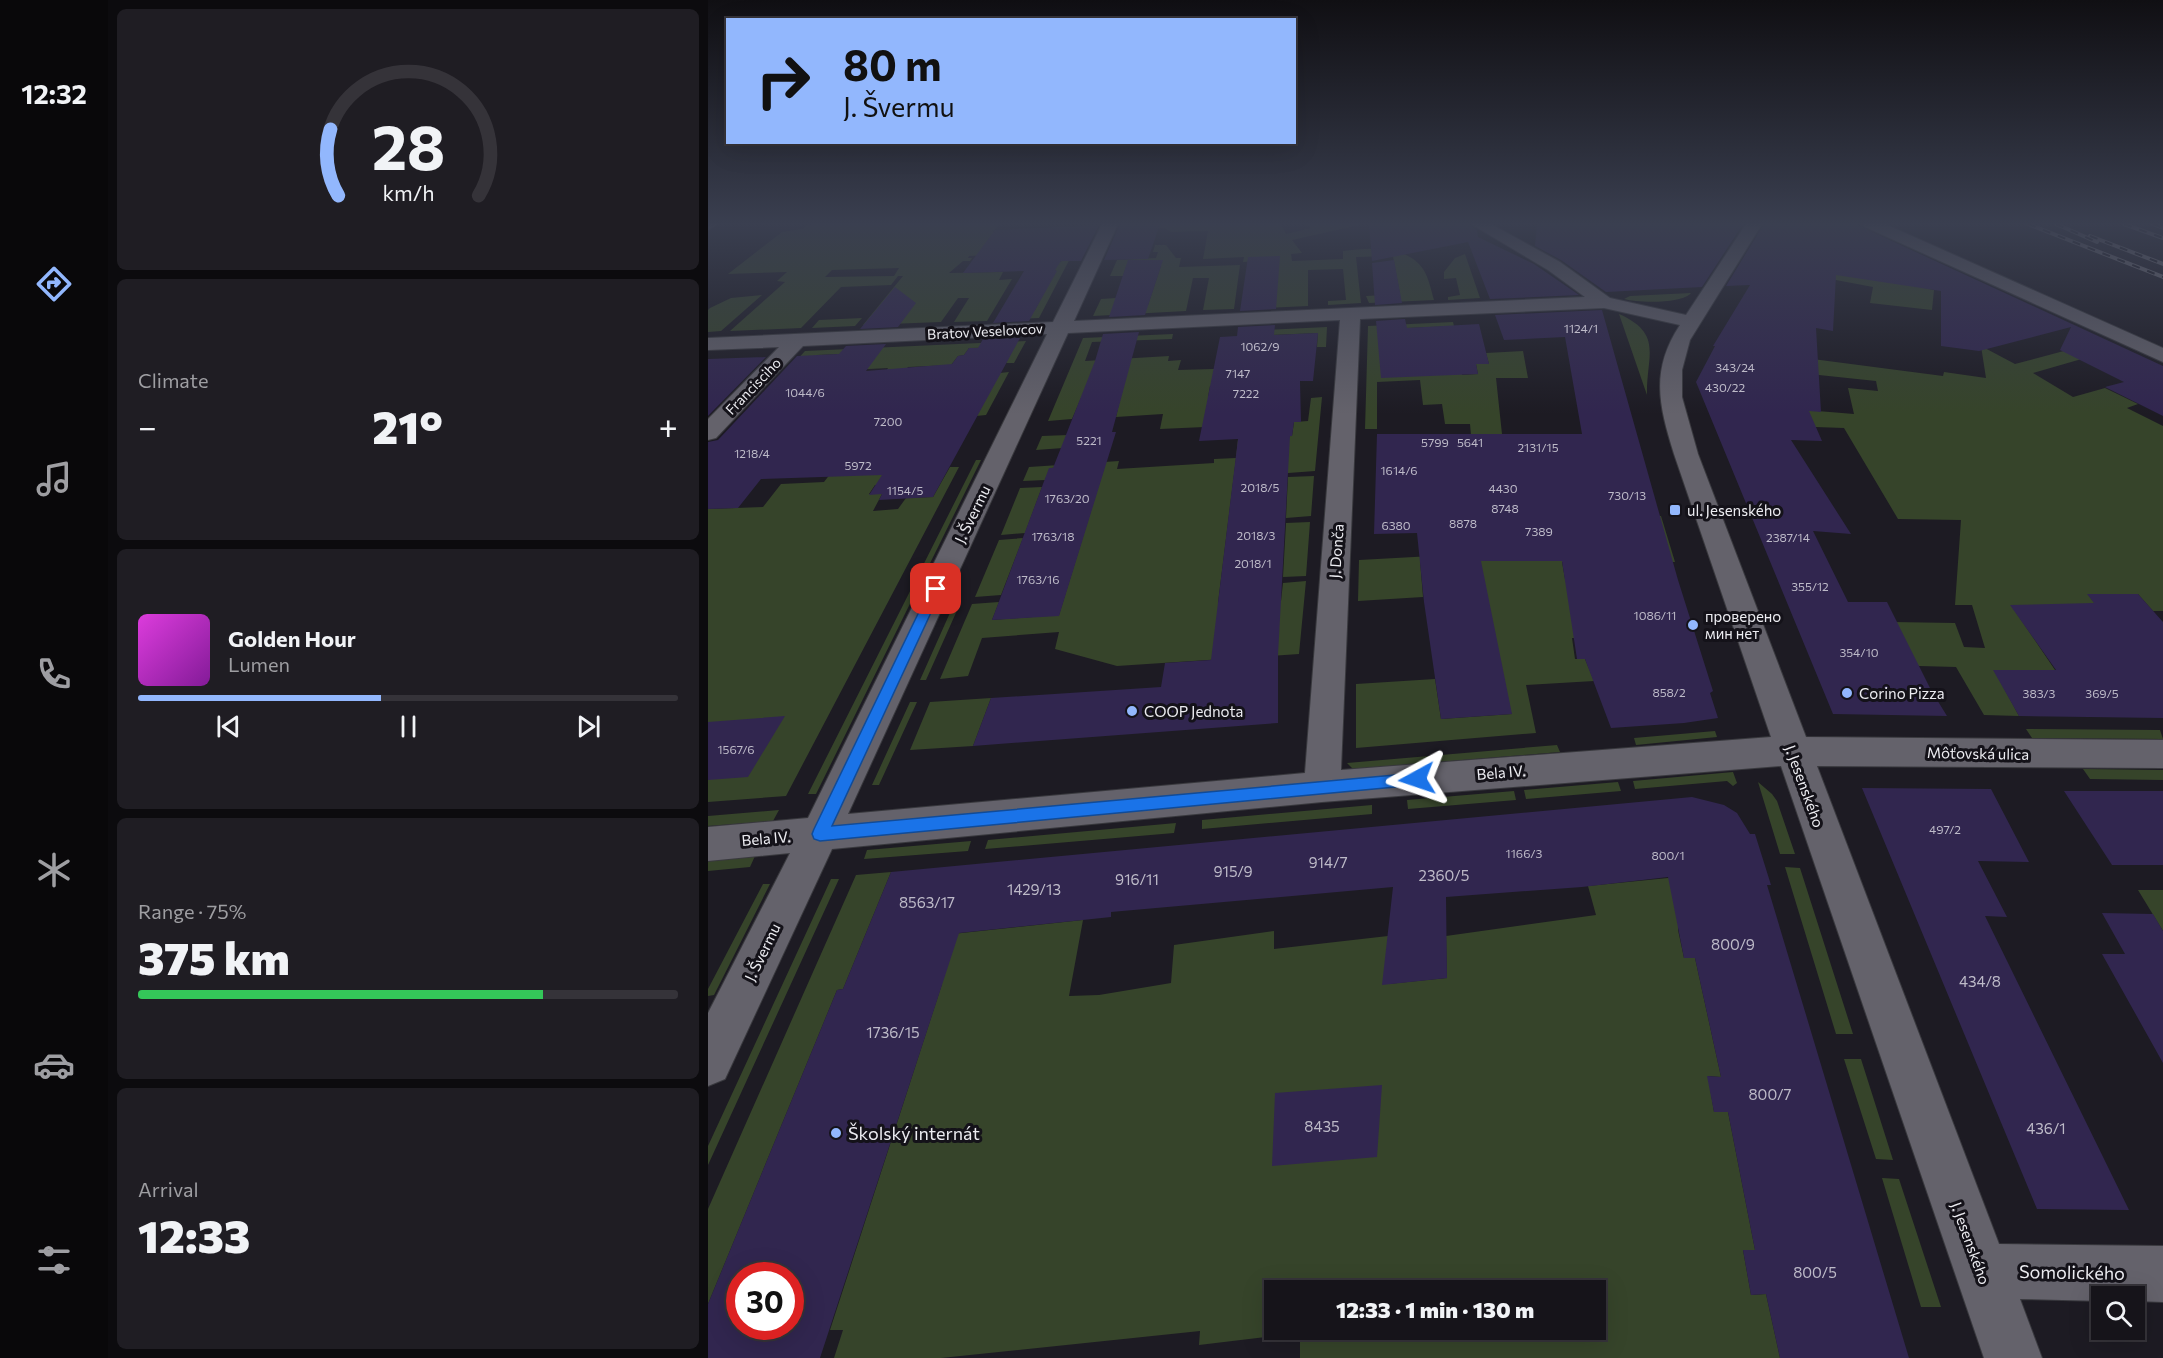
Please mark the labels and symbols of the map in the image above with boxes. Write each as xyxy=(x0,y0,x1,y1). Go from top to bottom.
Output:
street label: Bratov Veselovcov xyxy=(927,319,1043,343)
house number: 1124/1 xyxy=(1564,321,1598,335)
house number: 1062/9 xyxy=(1240,339,1280,353)
street label: Francisciho xyxy=(722,354,784,418)
house number: 343/24 xyxy=(1715,360,1755,374)
house number: 7147 xyxy=(1226,366,1250,380)
house number: 430/22 xyxy=(1705,380,1745,394)
house number: 1044/6 xyxy=(785,385,825,399)
house number: 7222 xyxy=(1233,386,1259,400)
house number: 7200 xyxy=(874,414,902,428)
house number: 5221 xyxy=(1076,433,1102,447)
house number: 5799 xyxy=(1421,435,1449,449)
house number: 5641 xyxy=(1457,435,1483,449)
house number: 2131/15 xyxy=(1517,440,1559,454)
house number: 1218/4 xyxy=(734,446,770,460)
house number: 5972 xyxy=(844,458,872,472)
house number: 1614/6 xyxy=(1380,463,1418,477)
house number: 2018/5 xyxy=(1241,480,1280,494)
house number: 4430 xyxy=(1488,481,1518,495)
street label: J. Švermu xyxy=(949,482,994,546)
house number: 1154/5 xyxy=(887,483,923,497)
house number: 730/13 xyxy=(1608,488,1646,502)
house number: 1763/20 xyxy=(1044,491,1090,505)
house number: 8748 xyxy=(1491,501,1519,515)
place label: ul. Jesenského xyxy=(1687,501,1781,519)
marker: ul. Jesenského xyxy=(1668,503,1682,517)
house number: 8878 xyxy=(1449,516,1477,530)
house number: 6380 xyxy=(1381,518,1411,532)
street label: J. Donča xyxy=(1325,523,1347,579)
house number: 7389 xyxy=(1525,524,1553,538)
house number: 2018/3 xyxy=(1237,528,1276,542)
house number: 1763/18 xyxy=(1031,529,1075,543)
house number: 2387/14 xyxy=(1766,530,1810,544)
house number: 2018/1 xyxy=(1234,556,1272,570)
pin xyxy=(910,563,961,614)
house number: 1763/16 xyxy=(1016,572,1060,586)
house number: 355/12 xyxy=(1791,579,1829,593)
place label: проверено мин нет xyxy=(1705,607,1781,642)
house number: 1086/11 xyxy=(1634,608,1676,622)
marker: проверено мин нет xyxy=(1686,618,1700,632)
house number: 354/10 xyxy=(1839,645,1879,659)
place label: Corino Pizza xyxy=(1859,684,1945,702)
house number: 858/2 xyxy=(1652,685,1686,699)
marker: Corino Pizza xyxy=(1840,686,1854,700)
house number: 383/3 xyxy=(2023,686,2056,700)
house number: 369/5 xyxy=(2085,686,2119,700)
place label: COOP Jednota xyxy=(1144,702,1243,720)
marker: COOP Jednota xyxy=(1125,704,1139,718)
house number: 1567/6 xyxy=(717,742,755,756)
street label: J. Jesenského xyxy=(1782,742,1828,830)
street label: Môťovská ulica xyxy=(1927,743,2029,763)
position arrow xyxy=(1385,747,1449,811)
street label: Bela IV. xyxy=(1476,761,1526,783)
house number: 497/2 xyxy=(1929,822,1961,836)
street label: Bela IV. xyxy=(741,827,791,849)
house number: 1166/3 xyxy=(1506,846,1543,860)
house number: 800/1 xyxy=(1651,848,1685,862)
house number: 914/7 xyxy=(1308,853,1348,871)
house number: 915/9 xyxy=(1213,862,1253,880)
house number: 2360/5 xyxy=(1419,866,1469,884)
house number: 916/11 xyxy=(1115,870,1159,888)
house number: 1429/13 xyxy=(1007,880,1061,898)
house number: 8563/17 xyxy=(899,893,955,911)
street label: J. Švermu xyxy=(739,920,784,984)
house number: 800/9 xyxy=(1711,935,1755,953)
house number: 434/8 xyxy=(1959,972,2001,990)
house number: 1736/15 xyxy=(866,1023,920,1041)
house number: 800/7 xyxy=(1749,1085,1792,1103)
house number: 8435 xyxy=(1304,1117,1340,1135)
house number: 436/1 xyxy=(2026,1119,2066,1137)
place label: Školský internát xyxy=(848,1122,980,1144)
marker: Školský internát xyxy=(829,1126,843,1140)
street label: J. Jesenského xyxy=(1948,1199,1994,1287)
street label: Somolického xyxy=(2019,1260,2125,1284)
speed limit sign: 30 xyxy=(726,1262,804,1340)
house number: 800/5 xyxy=(1793,1263,1837,1281)

